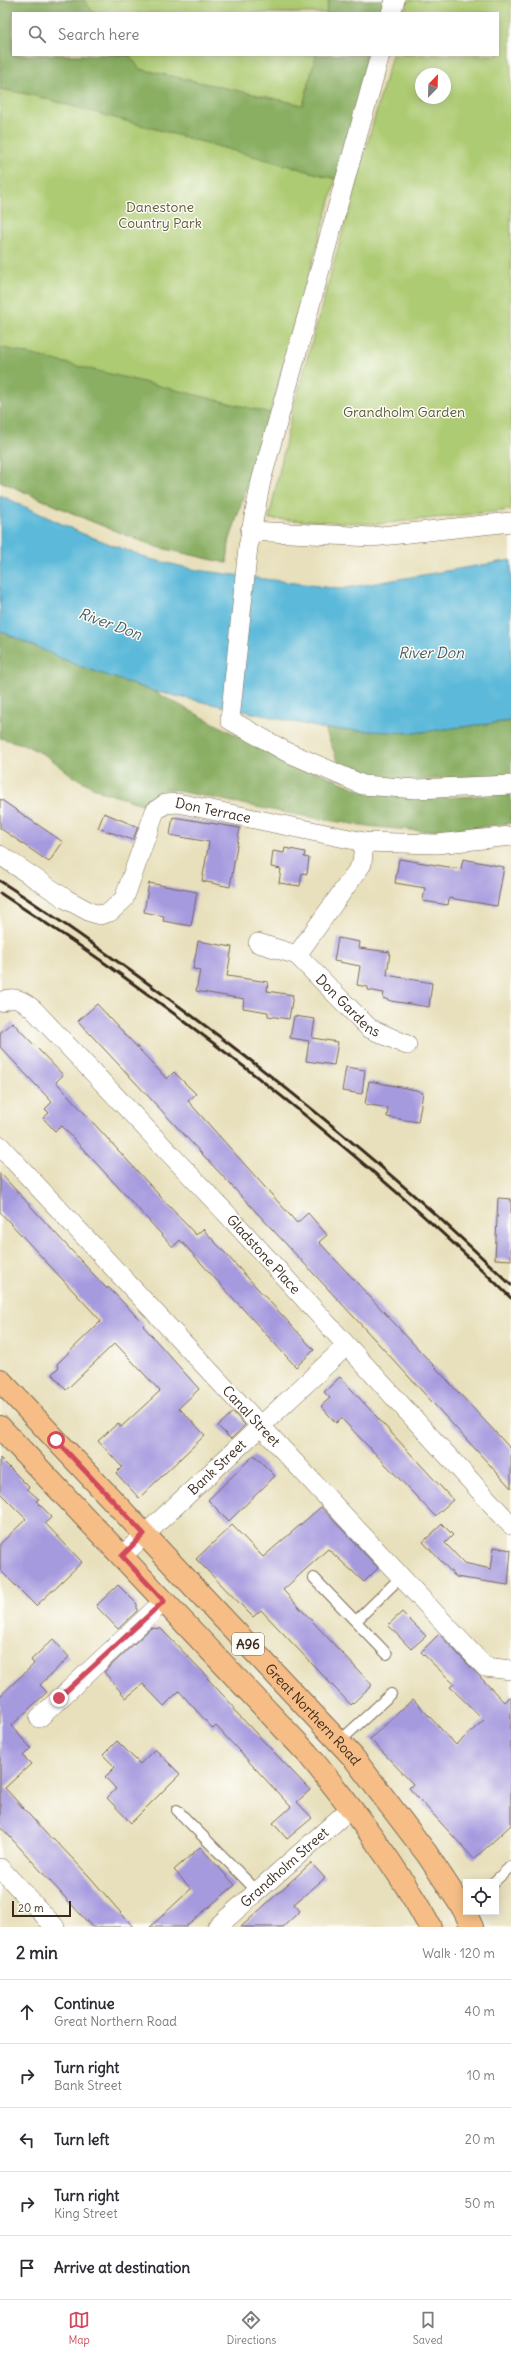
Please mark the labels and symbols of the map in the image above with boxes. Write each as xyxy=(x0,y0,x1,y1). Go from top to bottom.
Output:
north arrow xyxy=(415,68,451,104)
park label: Danestone Country Park xyxy=(118,198,202,232)
park label: Grandholm Garden xyxy=(343,403,465,421)
water label: River Don xyxy=(76,603,145,644)
water label: River Don xyxy=(398,643,464,662)
street label: Don Terrace xyxy=(174,794,253,827)
street label: Don Gardens xyxy=(312,970,383,1041)
street label: Gladstone Place xyxy=(223,1211,304,1298)
street label: Canal Street xyxy=(219,1382,284,1451)
route start xyxy=(47,1431,65,1449)
street label: Bank Street xyxy=(184,1435,250,1499)
road number: A96 xyxy=(232,1633,264,1655)
street label: Great Northern Road xyxy=(261,1660,365,1769)
route end xyxy=(50,1689,68,1707)
street label: Grandholm Street xyxy=(236,1823,332,1911)
scale bar xyxy=(12,1899,71,1918)

